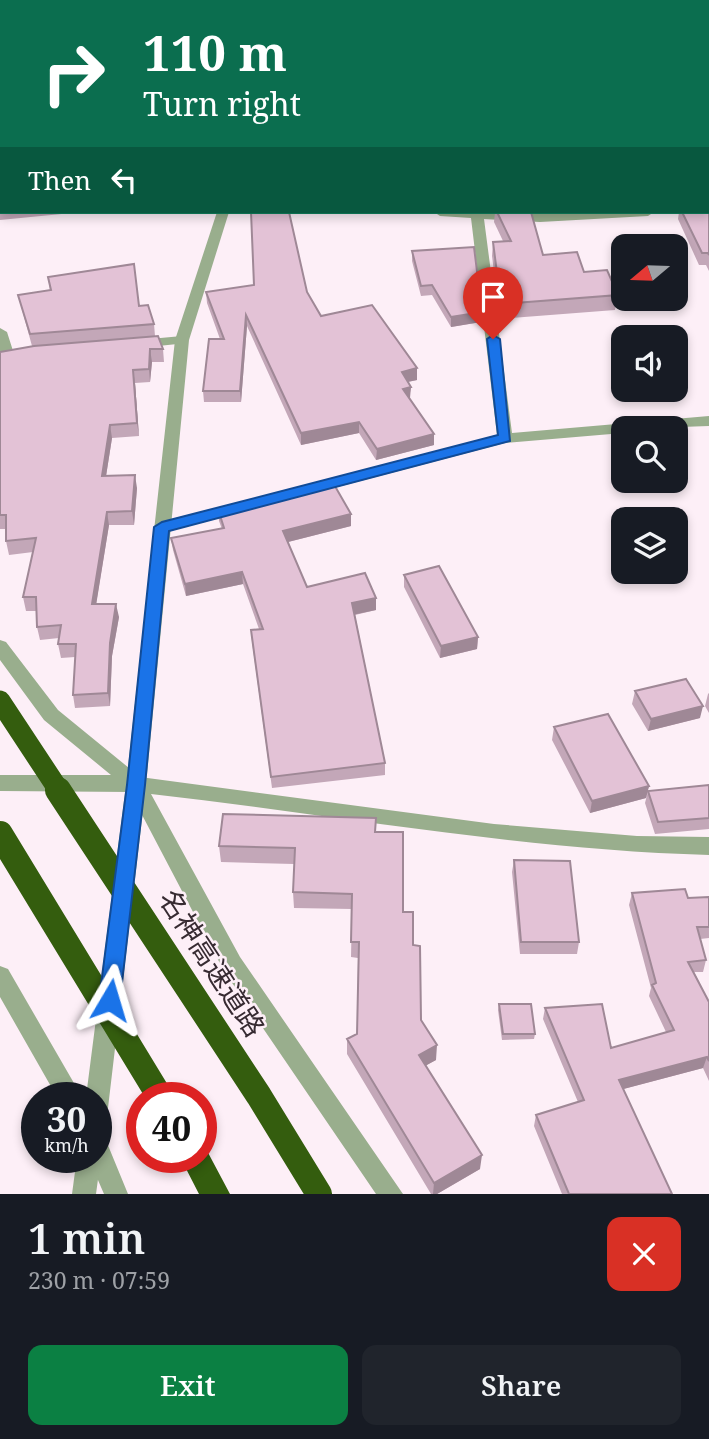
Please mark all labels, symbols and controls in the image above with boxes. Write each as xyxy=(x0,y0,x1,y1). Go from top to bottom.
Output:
text: 110 m xyxy=(143,19,287,85)
icon: right xyxy=(28,28,119,119)
text: Turn right xyxy=(143,82,301,125)
icon: left xyxy=(105,161,143,199)
text: Then xyxy=(28,162,91,198)
north arrow xyxy=(611,234,688,312)
map controls xyxy=(611,234,688,584)
pin xyxy=(463,267,523,339)
icon: arrive xyxy=(474,278,512,316)
button: sound xyxy=(611,325,688,402)
button: search xyxy=(611,416,688,493)
button: layers xyxy=(611,507,688,584)
street label: 名神高速道路 xyxy=(151,882,275,1043)
position arrow xyxy=(73,963,147,1037)
speed limit sign: 40 xyxy=(126,1082,217,1173)
text: 30 xyxy=(47,1095,86,1142)
text: km/h xyxy=(44,1133,89,1157)
text: 1 min xyxy=(28,1209,145,1266)
button: close xyxy=(607,1217,681,1291)
text: 230 m · 07:59 xyxy=(28,1264,170,1296)
button: Exit xyxy=(28,1345,348,1425)
button: Share xyxy=(362,1345,681,1425)

